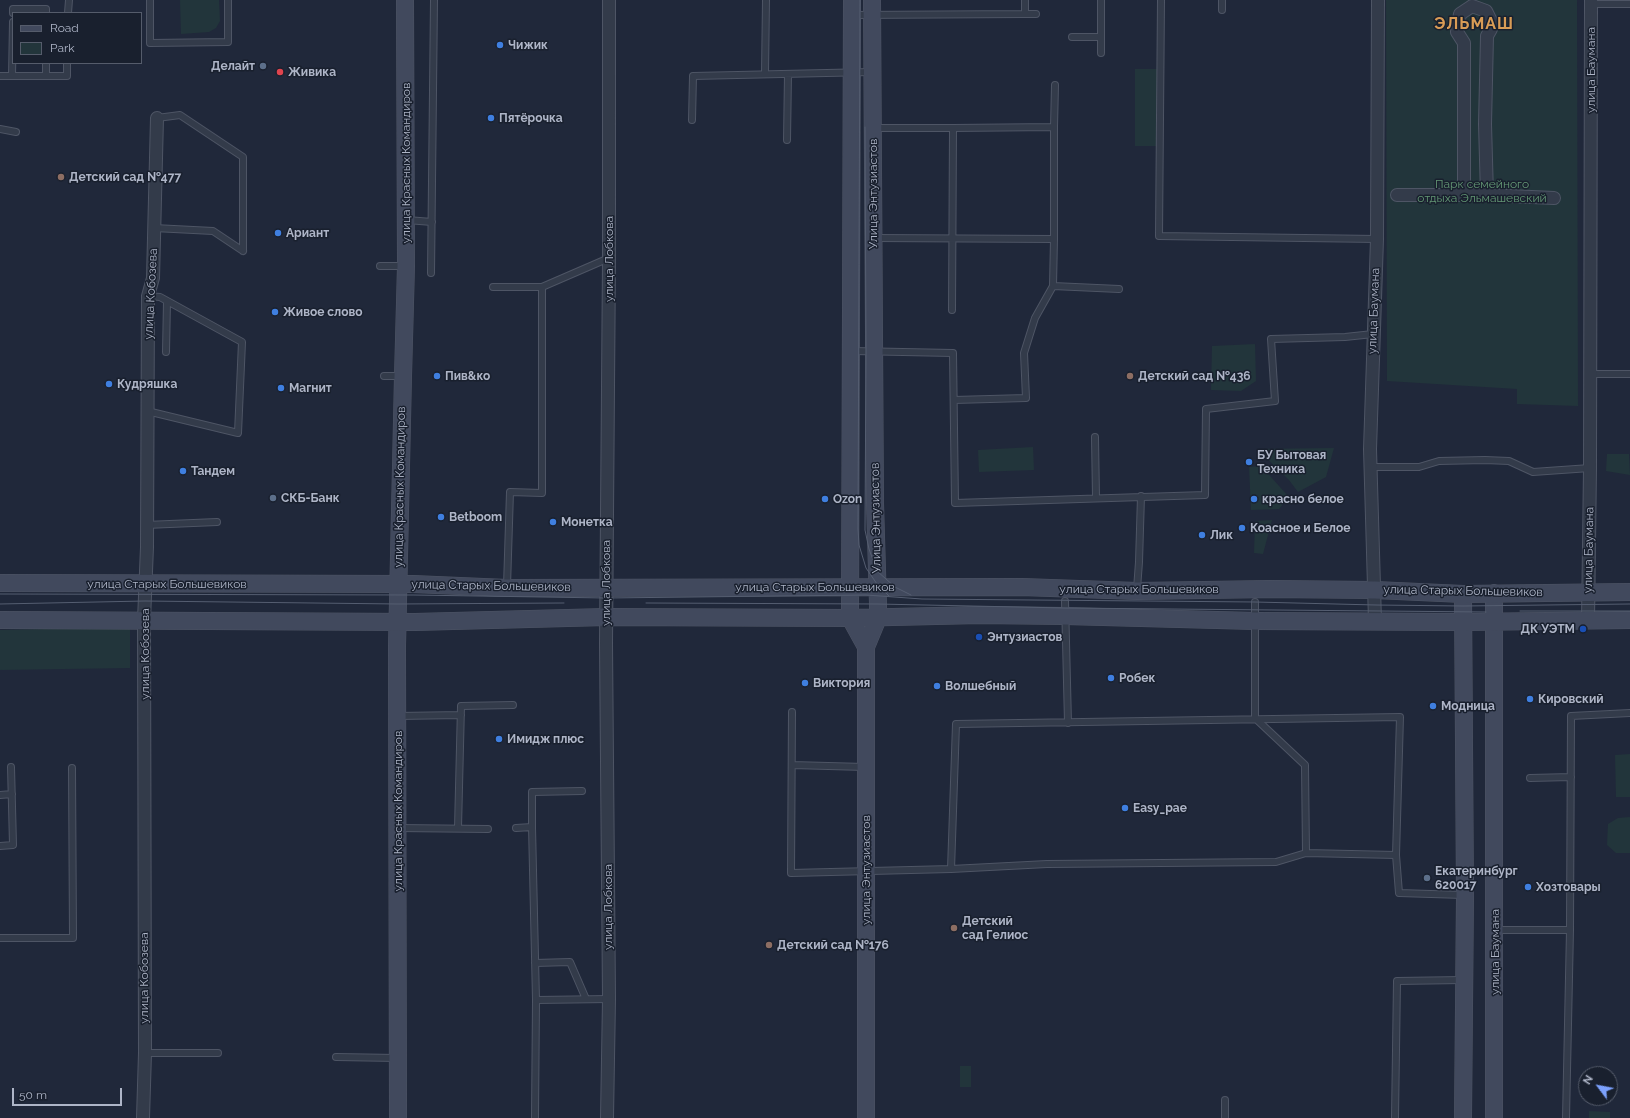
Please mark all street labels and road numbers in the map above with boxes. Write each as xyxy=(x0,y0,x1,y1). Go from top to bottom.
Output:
street label: улица Баумана xyxy=(1584,27,1598,113)
street label: улица Красных Командиров xyxy=(399,83,413,243)
street label: Улица Энтузиастов xyxy=(866,139,880,249)
street label: улица Лобкова xyxy=(602,216,616,302)
street label: улица Кобозева xyxy=(141,248,161,340)
street label: улица Баумана xyxy=(1365,268,1383,354)
street label: улица Красных Командиров xyxy=(391,407,409,567)
street label: Улица Энтузиастов xyxy=(868,463,884,573)
street label: улица Баумана xyxy=(1581,507,1597,593)
street label: улица Лобкова xyxy=(599,540,613,626)
street label: улица Старых Большевиков xyxy=(87,577,247,591)
street label: улица Старых Большевиков xyxy=(411,577,571,595)
street label: улица Старых Большевиков xyxy=(735,580,895,594)
street label: улица Старых Большевиков xyxy=(1059,582,1219,596)
street label: улица Старых Большевиков xyxy=(1383,582,1543,600)
street label: улица Кобозева xyxy=(138,608,152,700)
street label: улица Красных Командиров xyxy=(391,731,405,891)
street label: улица Энтузиастов xyxy=(859,815,873,925)
street label: улица Лобкова xyxy=(601,864,615,950)
street label: улица Баумана xyxy=(1488,909,1502,995)
street label: улица Кобозева xyxy=(137,932,151,1024)

